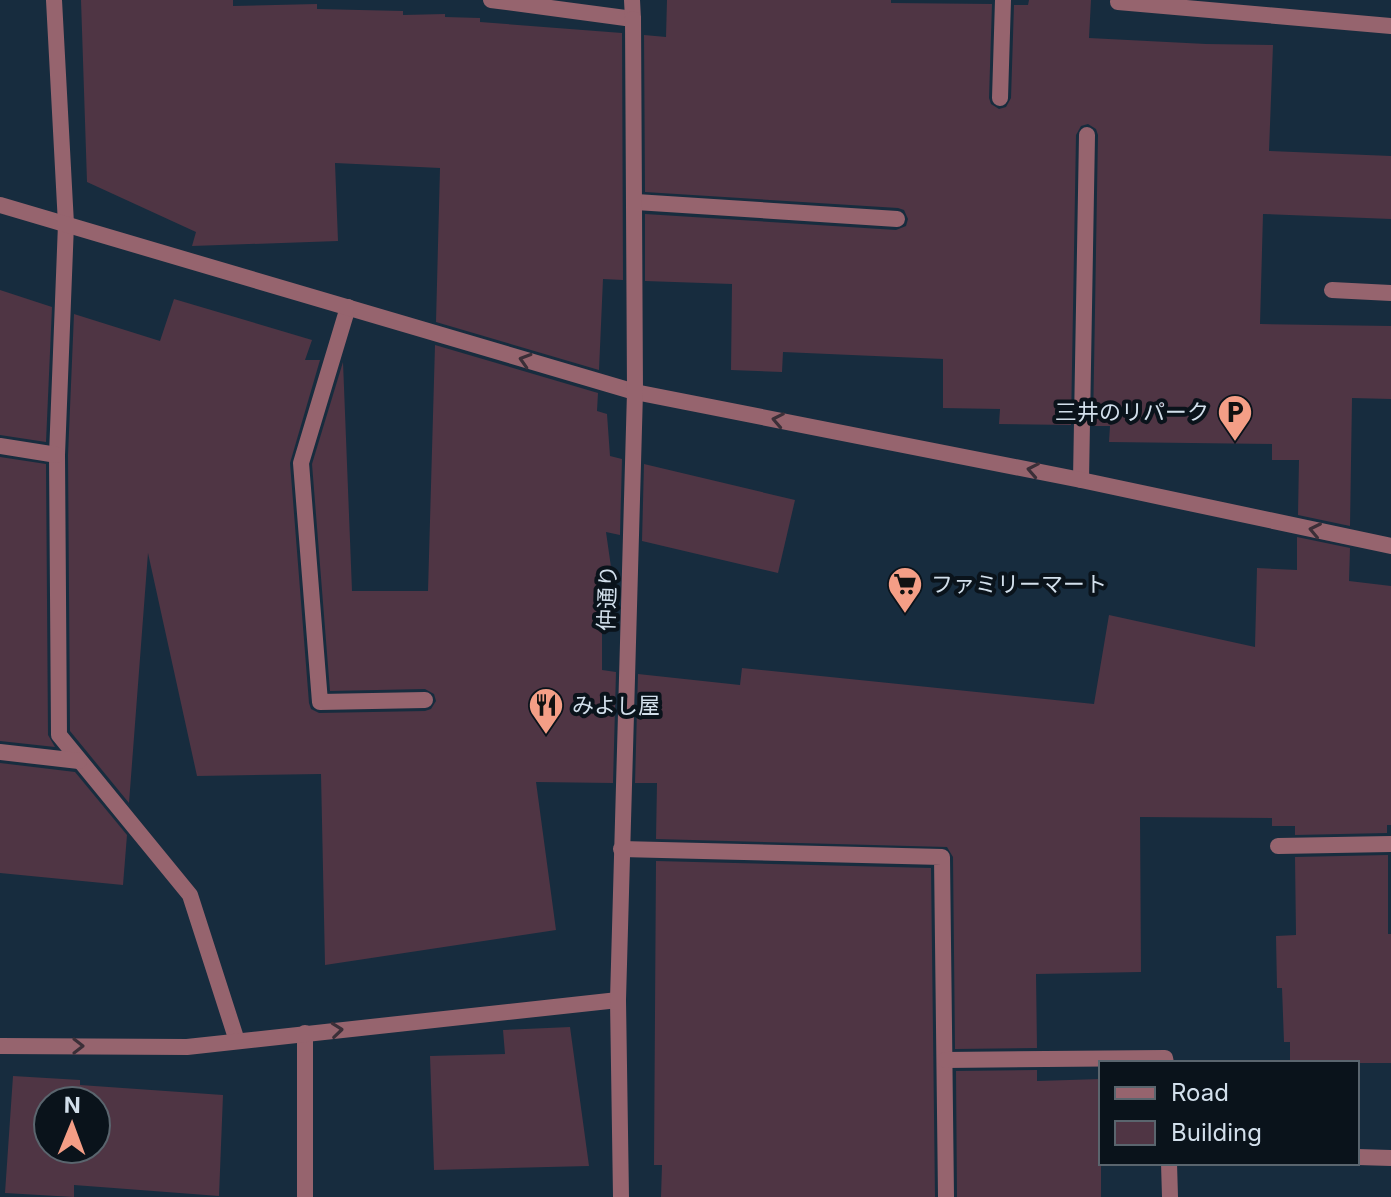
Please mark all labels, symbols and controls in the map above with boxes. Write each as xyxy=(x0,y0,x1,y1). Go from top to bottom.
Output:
one-way arrow xyxy=(519,353,533,369)
parking icon: 三井のリパーク xyxy=(1216,393,1254,443)
place label: 三井のリパーク xyxy=(1055,399,1209,425)
one-way arrow xyxy=(771,413,785,430)
one-way arrow xyxy=(1026,463,1040,480)
one-way arrow xyxy=(1308,522,1322,539)
street label: 仲通り xyxy=(593,565,621,631)
supermarket icon: ファミリーマート xyxy=(886,565,924,615)
place label: ファミリーマート xyxy=(931,571,1107,597)
restaurant icon: みよし屋 xyxy=(527,686,565,736)
place label: みよし屋 xyxy=(572,692,660,718)
one-way arrow xyxy=(331,1021,344,1038)
one-way arrow xyxy=(72,1037,85,1055)
legend xyxy=(1099,1061,1359,1165)
text: Road xyxy=(1171,1078,1229,1107)
north arrow xyxy=(32,1085,112,1165)
text: N xyxy=(64,1092,81,1118)
text: Building xyxy=(1171,1118,1262,1147)

